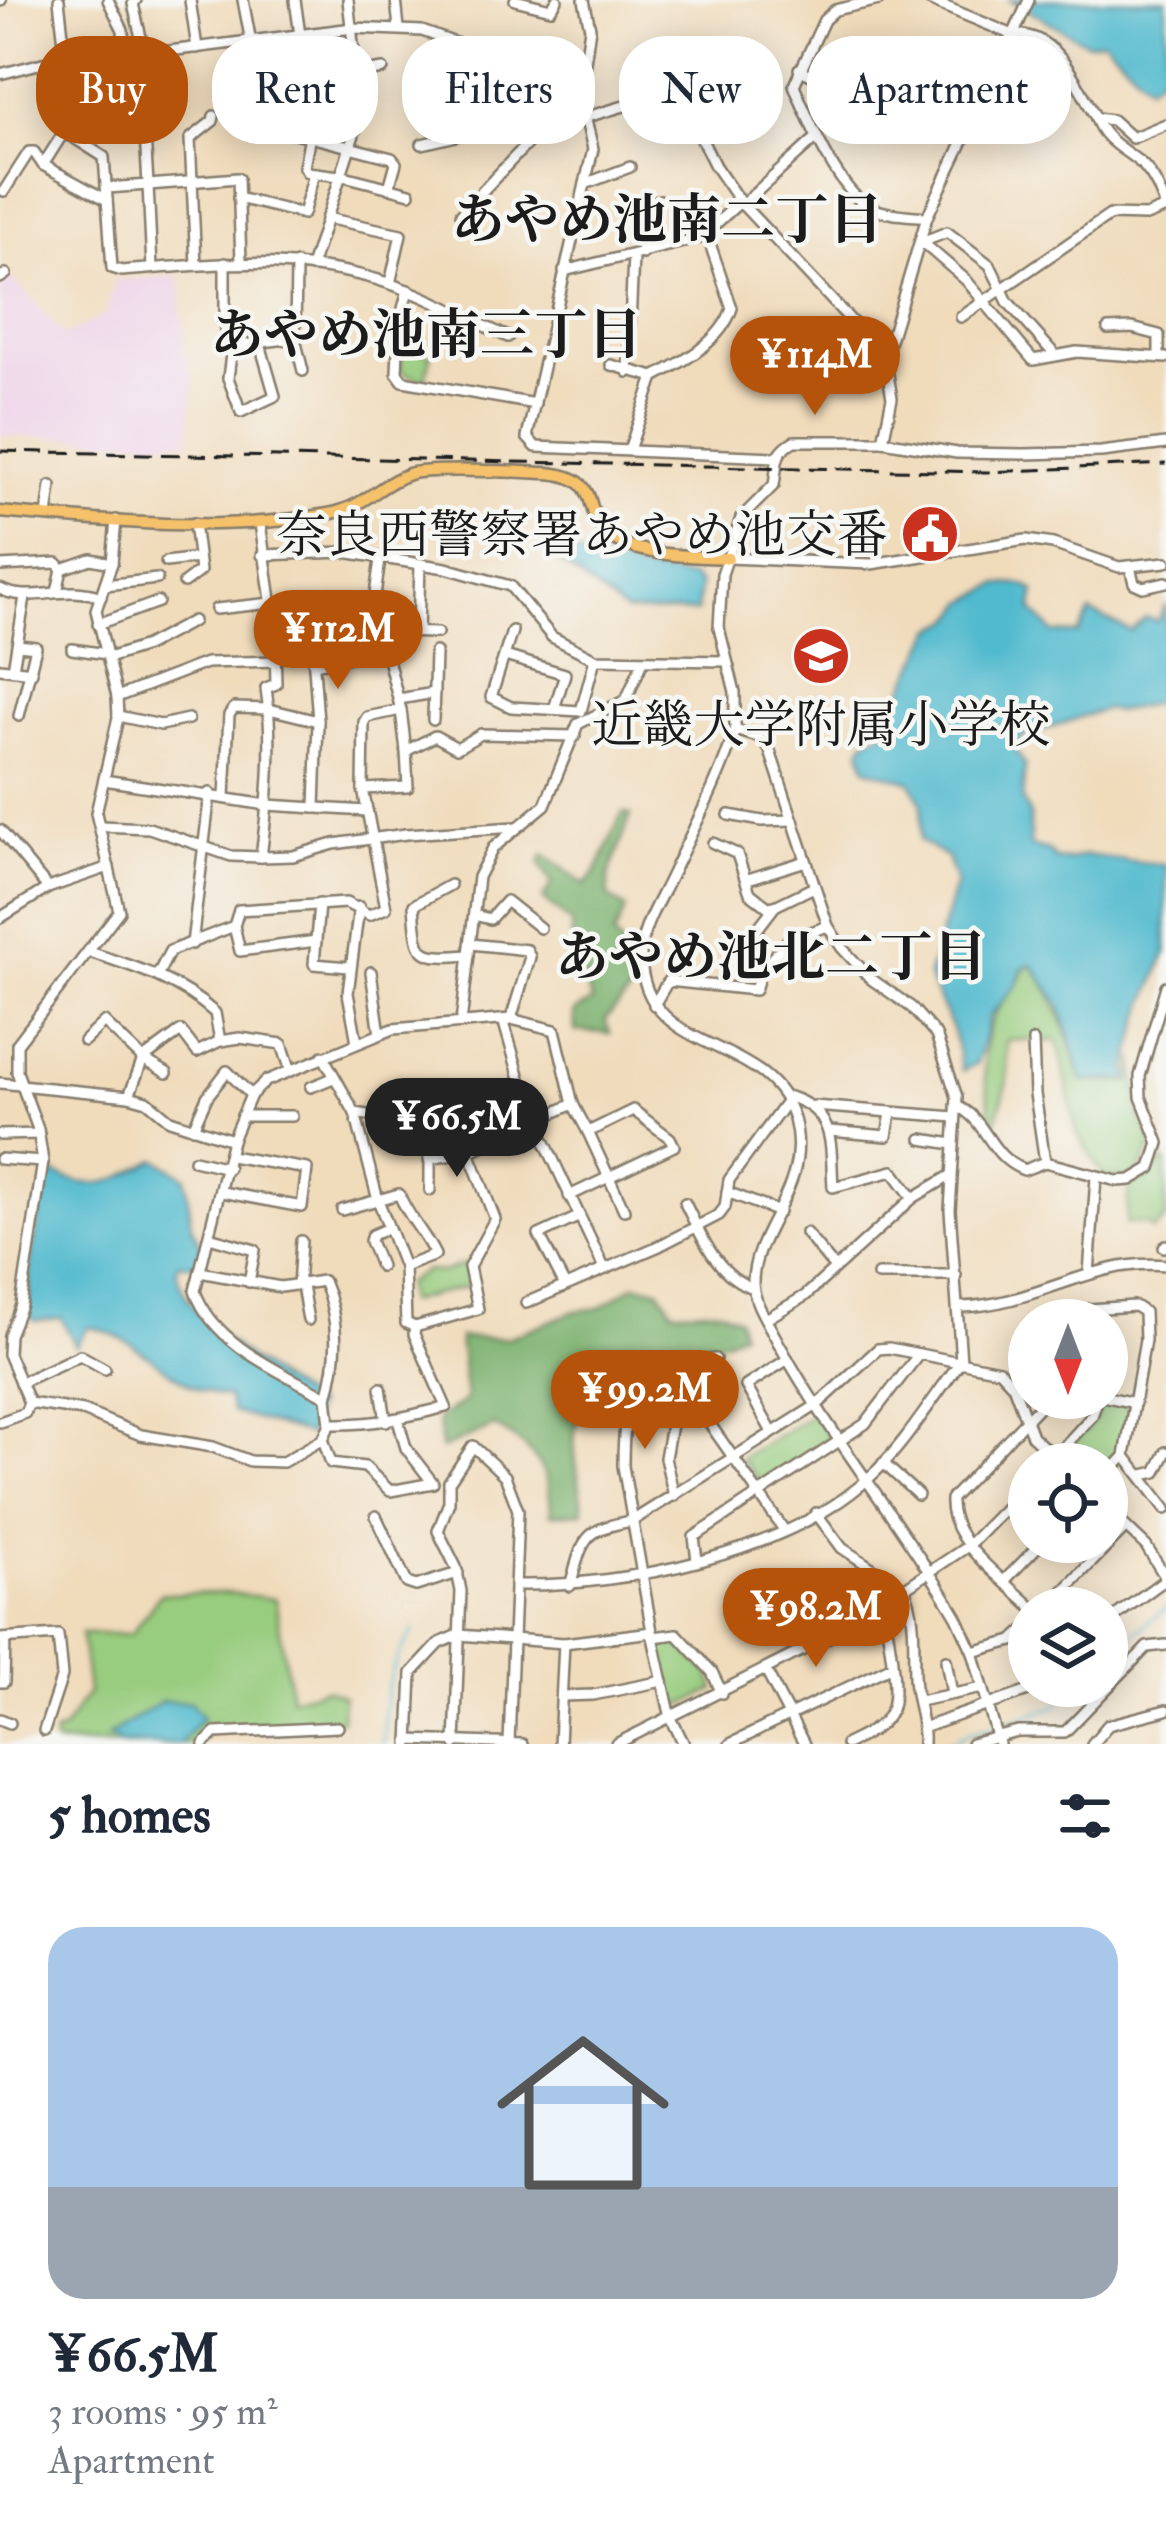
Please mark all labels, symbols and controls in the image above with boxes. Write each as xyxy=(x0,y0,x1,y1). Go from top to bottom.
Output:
chip: Buy xyxy=(36,36,188,144)
chip: Rent xyxy=(212,36,378,144)
chip: Filters xyxy=(402,36,595,144)
chip: New xyxy=(619,36,783,144)
chip: Apartment xyxy=(807,36,1071,144)
district label: あやめ池南二丁目 xyxy=(451,187,883,255)
district label: あやめ池南三丁目 xyxy=(210,302,642,370)
pin: ¥114M xyxy=(731,316,899,418)
text: ¥114M xyxy=(757,330,873,379)
public building icon: 奈良西警察署あやめ池交番 xyxy=(899,503,961,565)
place label: 奈良西警察署あやめ池交番 xyxy=(276,504,888,568)
pin: ¥112M xyxy=(254,590,422,692)
text: ¥112M xyxy=(281,604,395,653)
school or university icon: 近畿大学附属小学校 xyxy=(790,625,852,687)
place label: 近畿大学附属小学校 xyxy=(591,694,1051,758)
district label: あやめ池北二丁目 xyxy=(555,924,987,992)
pin: ¥66.5M xyxy=(359,1078,555,1180)
text: ¥66.5M xyxy=(392,1092,522,1141)
north arrow xyxy=(1008,1299,1128,1419)
map controls xyxy=(1008,1299,1128,1707)
pin: ¥99.2M xyxy=(547,1350,743,1452)
text: ¥99.2M xyxy=(578,1364,712,1413)
button: locate xyxy=(1008,1443,1128,1563)
pin: ¥98.2M xyxy=(718,1568,914,1670)
text: ¥98.2M xyxy=(750,1582,882,1631)
button: layers xyxy=(1008,1587,1128,1707)
icon: filters xyxy=(1052,1783,1118,1849)
text: 5 homes xyxy=(48,1784,211,1848)
icon: home xyxy=(475,2005,691,2221)
text: ¥66.5M xyxy=(48,2323,219,2387)
text: 3 rooms · 95 m² xyxy=(48,2387,277,2436)
text: Apartment xyxy=(48,2436,215,2485)

